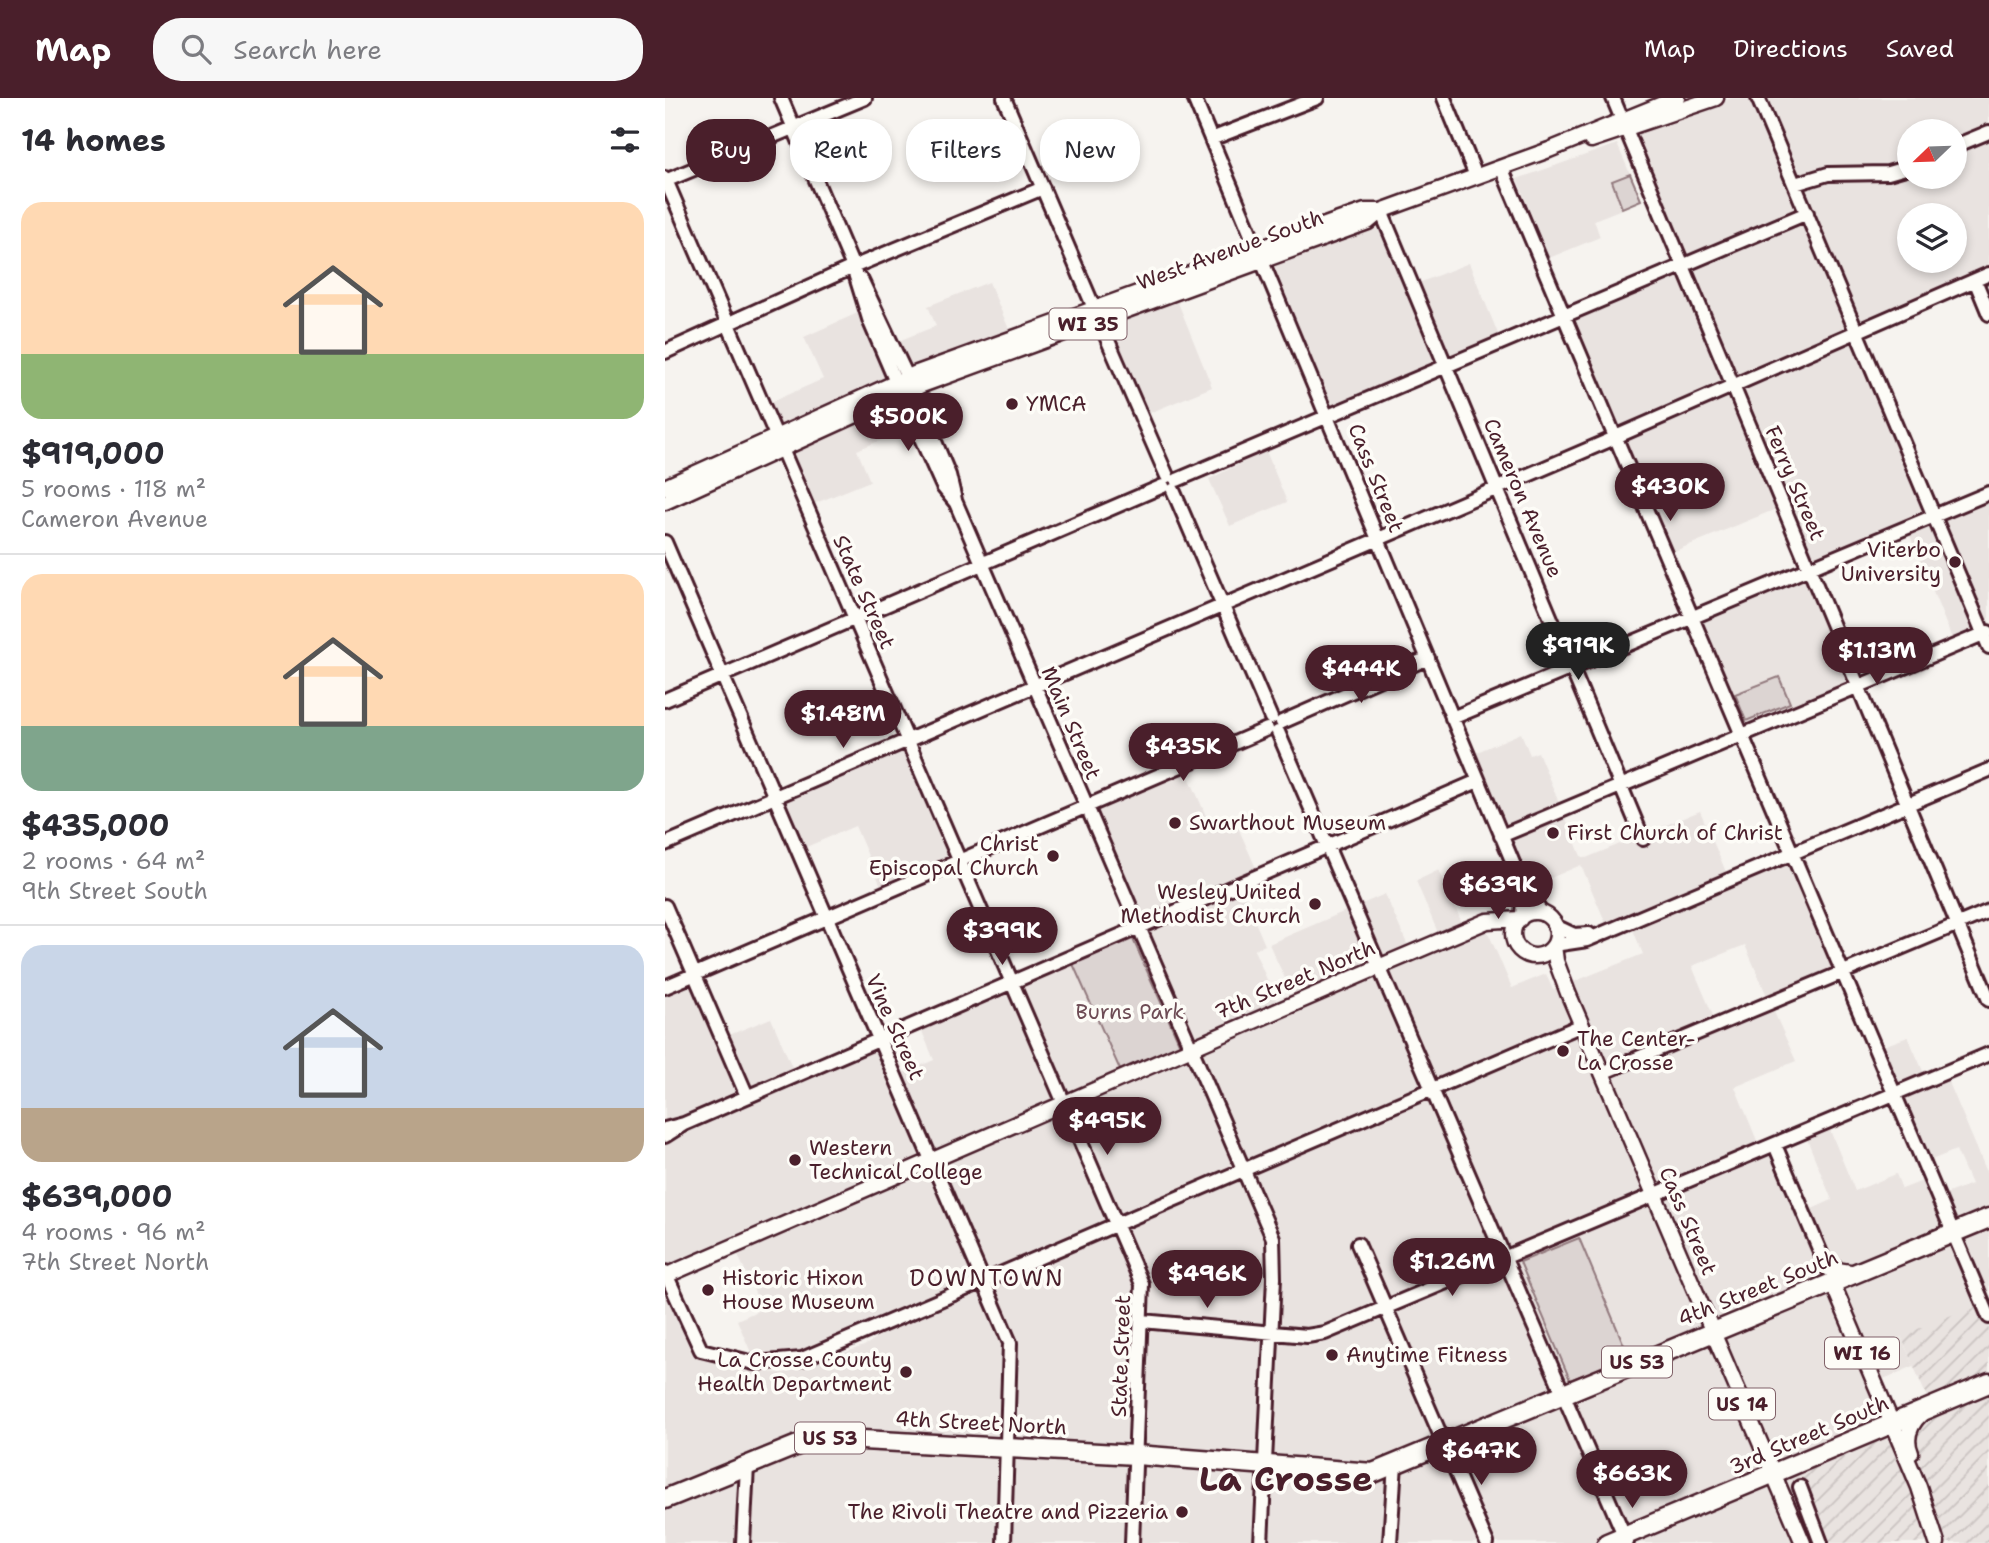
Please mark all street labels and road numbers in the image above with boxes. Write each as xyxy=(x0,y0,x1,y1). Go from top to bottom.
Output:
street label: West Avenue South xyxy=(1133,203,1327,297)
road number: WI 35 xyxy=(1049,308,1127,340)
street label: Cameron Avenue xyxy=(1477,414,1569,582)
street label: Cass Street xyxy=(1342,419,1410,537)
street label: Ferry Street xyxy=(1758,421,1832,545)
street label: State Street xyxy=(826,530,902,654)
street label: Main Street xyxy=(1035,662,1107,784)
street label: 7th Street North xyxy=(1210,934,1380,1026)
street label: Vine Street xyxy=(859,969,931,1085)
street label: Cass Street xyxy=(1653,1163,1723,1279)
street label: 4th Street South xyxy=(1674,1243,1842,1333)
street label: State Street xyxy=(1105,1294,1137,1418)
road number: WI 16 xyxy=(1825,1338,1899,1368)
road number: US 53 xyxy=(1602,1346,1672,1378)
road number: US 14 xyxy=(1709,1388,1775,1420)
street label: 3rd Street South xyxy=(1725,1389,1893,1481)
street label: 4th Street North xyxy=(894,1405,1068,1441)
road number: US 53 xyxy=(795,1422,865,1454)

